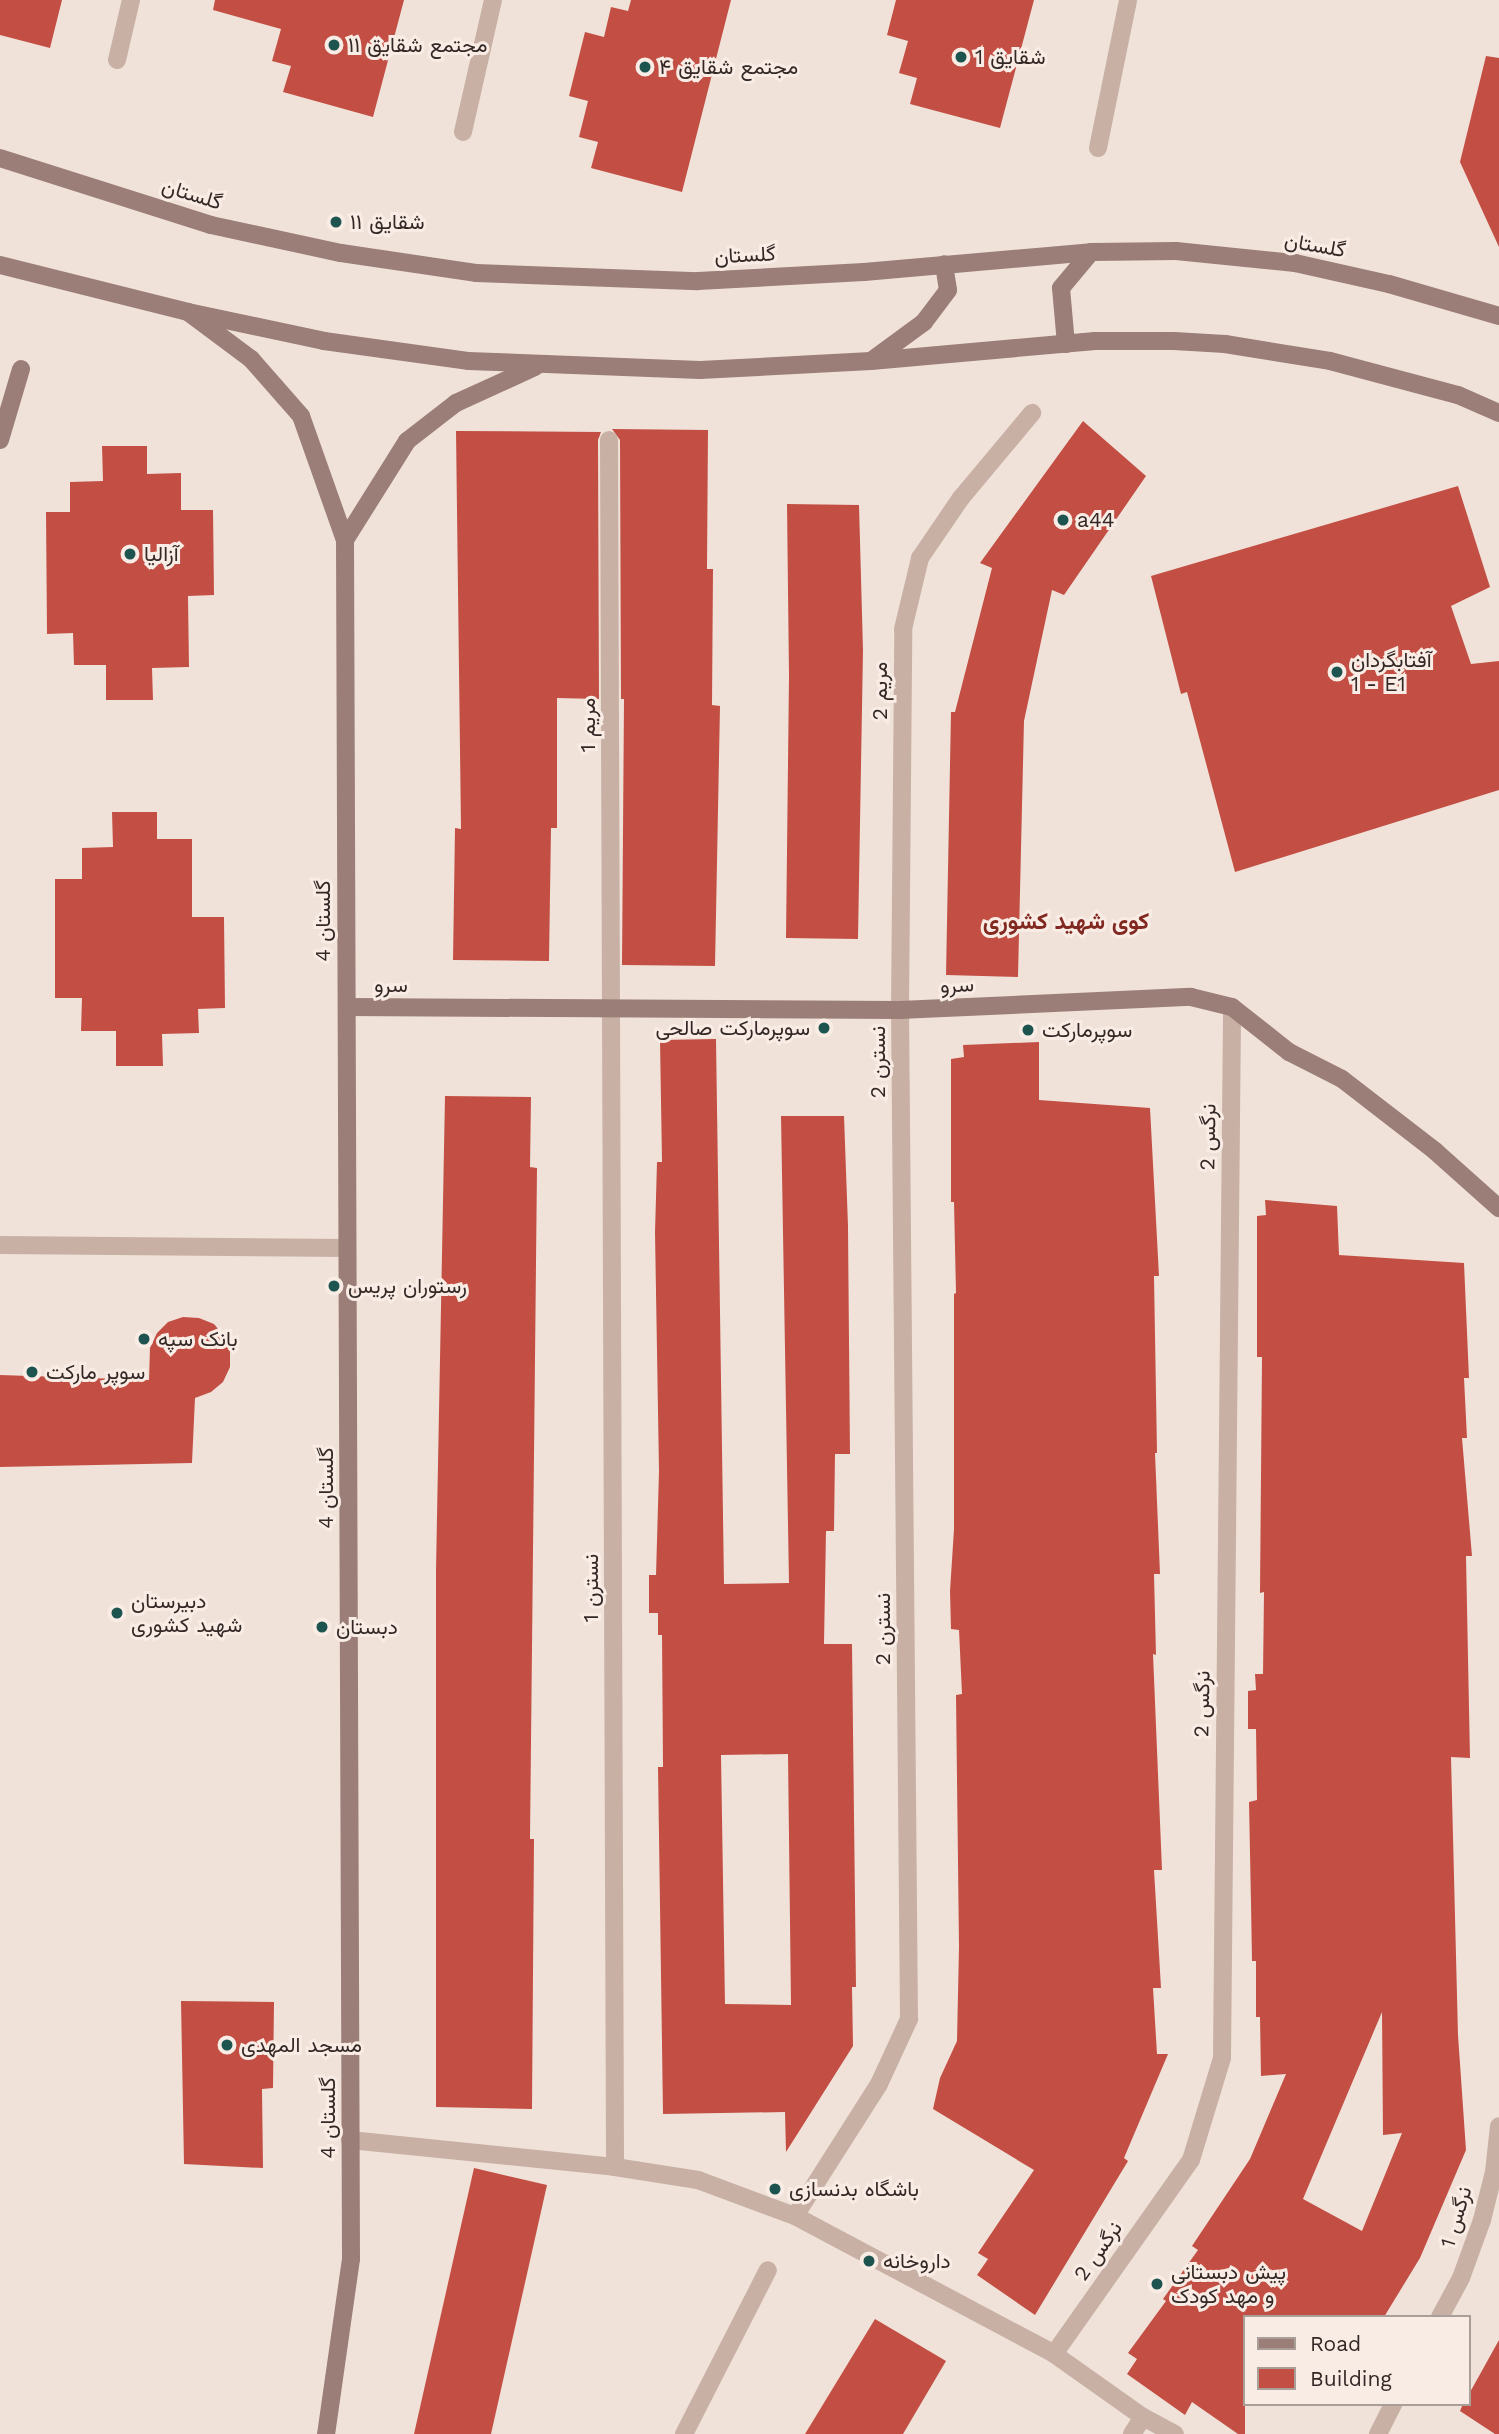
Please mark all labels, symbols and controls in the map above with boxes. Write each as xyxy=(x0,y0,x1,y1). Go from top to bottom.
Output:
place label: مجتمع شقایق ۱۱ xyxy=(348,32,487,58)
marker: مجتمع شقایق ۱۱ xyxy=(326,37,342,53)
place label: شقایق 1 xyxy=(975,44,1046,70)
marker: شقایق 1 xyxy=(953,49,969,65)
place label: مجتمع شقایق ۴ xyxy=(659,54,798,80)
marker: مجتمع شقایق ۴ xyxy=(637,59,653,75)
street label: گلستان xyxy=(159,173,225,215)
place label: شقایق ۱۱ xyxy=(350,209,425,235)
marker: شقایق ۱۱ xyxy=(328,214,344,230)
street label: گلستان xyxy=(1283,227,1347,263)
street label: گلستان xyxy=(714,241,776,269)
place label: a44 xyxy=(1077,507,1115,533)
marker: a44 xyxy=(1055,512,1071,528)
place label: آزالیا xyxy=(144,541,179,567)
marker: آزالیا xyxy=(122,546,138,562)
place label: آفتابگردان 1 - E1 xyxy=(1351,647,1432,697)
street label: مریم 2 xyxy=(867,662,893,720)
marker: آفتابگردان 1 - E1 xyxy=(1329,664,1345,680)
street label: مریم 1 xyxy=(575,698,601,752)
street label: گلستان 4 xyxy=(310,880,336,962)
district label: کوی شهید کشوری xyxy=(983,908,1149,936)
street label: سرو xyxy=(374,972,408,998)
street label: سرو xyxy=(940,972,974,998)
place label: سوپرمارکت صالحی xyxy=(655,1015,810,1041)
place label: سوپرمارکت xyxy=(1042,1017,1132,1043)
marker: سوپرمارکت صالحی xyxy=(816,1020,832,1036)
marker: سوپرمارکت xyxy=(1020,1022,1036,1038)
street label: نسترن 2 xyxy=(865,1026,891,1098)
street label: نرگس 2 xyxy=(1195,1103,1221,1171)
place label: رستوران پریس xyxy=(348,1273,467,1299)
marker: رستوران پریس xyxy=(326,1278,342,1294)
place label: بانک سپه xyxy=(158,1326,238,1352)
marker: بانک سپه xyxy=(136,1331,152,1347)
place label: سوپر مارکت xyxy=(46,1359,145,1385)
marker: سوپر مارکت xyxy=(24,1364,40,1380)
street label: گلستان 4 xyxy=(313,1447,339,1529)
street label: نسترن 1 xyxy=(578,1554,604,1622)
place label: دبیرستان شهید کشوری xyxy=(131,1588,242,1638)
street label: نسترن 2 xyxy=(870,1593,896,1665)
marker: دبیرستان شهید کشوری xyxy=(109,1605,125,1621)
place label: دبستان xyxy=(336,1614,398,1640)
marker: دبستان xyxy=(314,1619,330,1635)
street label: نرگس 2 xyxy=(1189,1670,1215,1738)
place label: مسجد المهدی xyxy=(241,2032,362,2058)
marker: مسجد المهدی xyxy=(219,2037,235,2053)
street label: گلستان 4 xyxy=(315,2077,341,2159)
place label: باشگاه بدنسازی xyxy=(789,2176,919,2202)
marker: باشگاه بدنسازی xyxy=(767,2181,783,2197)
street label: نرگس 1 xyxy=(1435,2183,1477,2251)
street label: نرگس 2 xyxy=(1069,2216,1127,2286)
place label: داروخانه xyxy=(883,2248,951,2274)
marker: داروخانه xyxy=(861,2253,877,2269)
place label: پیش دبستانی و مهد کودک xyxy=(1171,2259,1286,2309)
marker: پیش دبستانی و مهد کودک xyxy=(1149,2276,1165,2292)
legend xyxy=(1244,2315,1471,2406)
text: Road xyxy=(1310,2331,1361,2356)
text: Building xyxy=(1310,2366,1392,2391)

